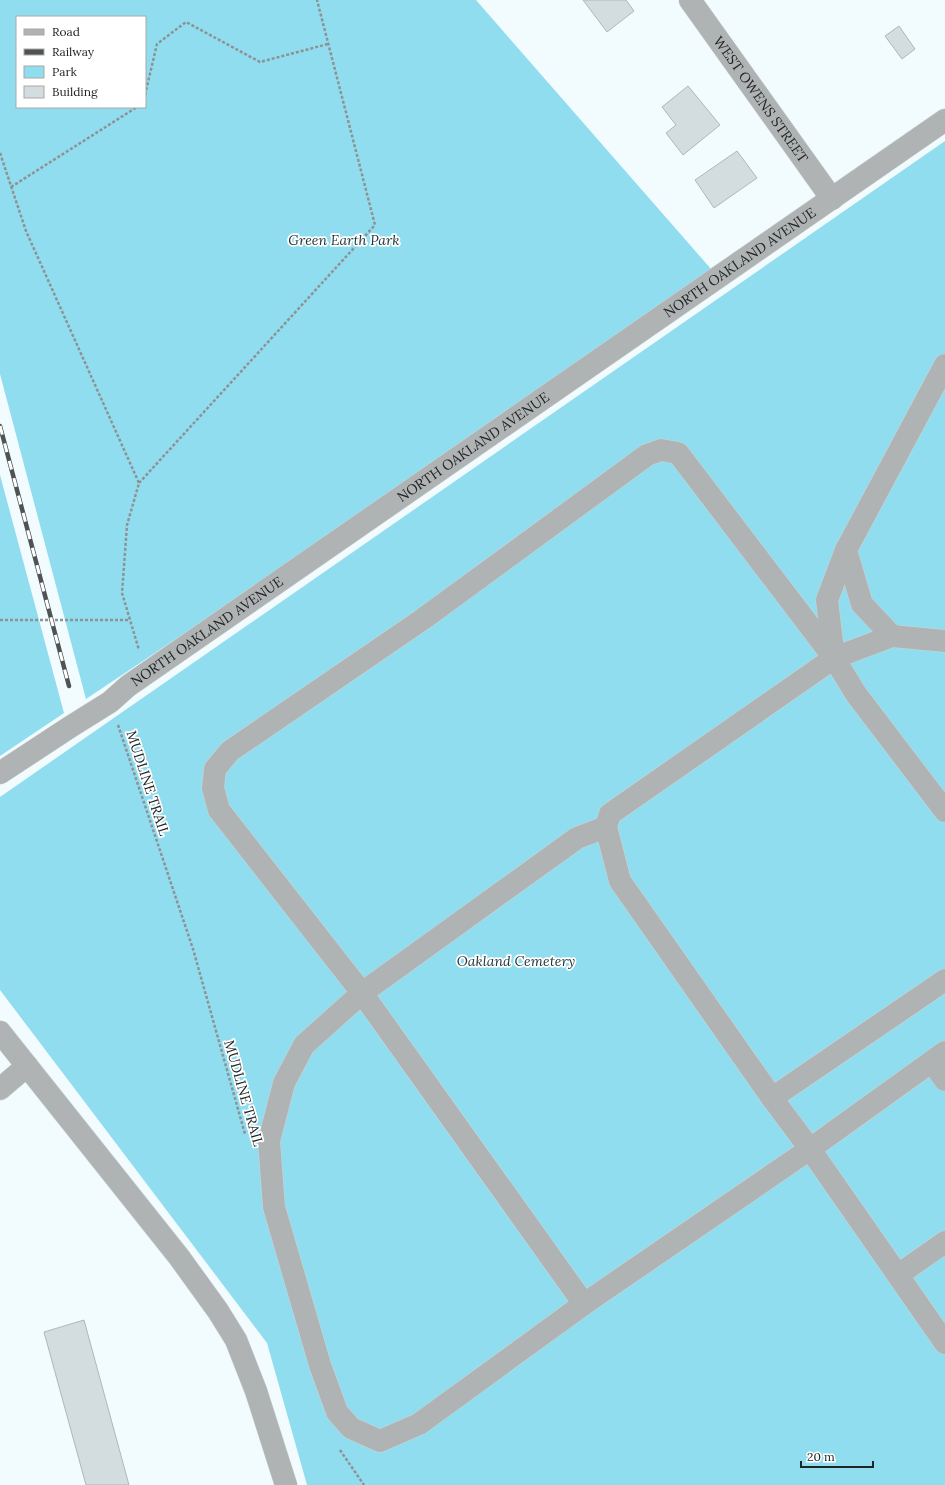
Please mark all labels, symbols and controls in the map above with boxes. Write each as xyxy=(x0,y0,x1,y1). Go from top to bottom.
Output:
legend xyxy=(16,16,146,108)
text: Road xyxy=(52,24,80,39)
street label: WEST OWENS STREET xyxy=(710,33,812,166)
text: Railway xyxy=(52,44,95,59)
text: Park xyxy=(52,64,78,79)
text: Building xyxy=(52,84,98,99)
street label: NORTH OAKLAND AVENUE xyxy=(660,203,819,321)
park label: Green Earth Park xyxy=(288,231,400,249)
street label: NORTH OAKLAND AVENUE xyxy=(394,388,553,506)
street label: NORTH OAKLAND AVENUE xyxy=(127,572,287,690)
street label: MUDLINE TRAIL xyxy=(123,728,173,838)
park label: Oakland Cemetery xyxy=(457,952,575,970)
street label: MUDLINE TRAIL xyxy=(220,1038,268,1148)
scale bar xyxy=(801,1443,873,1469)
text: 20 m xyxy=(807,1449,835,1464)

